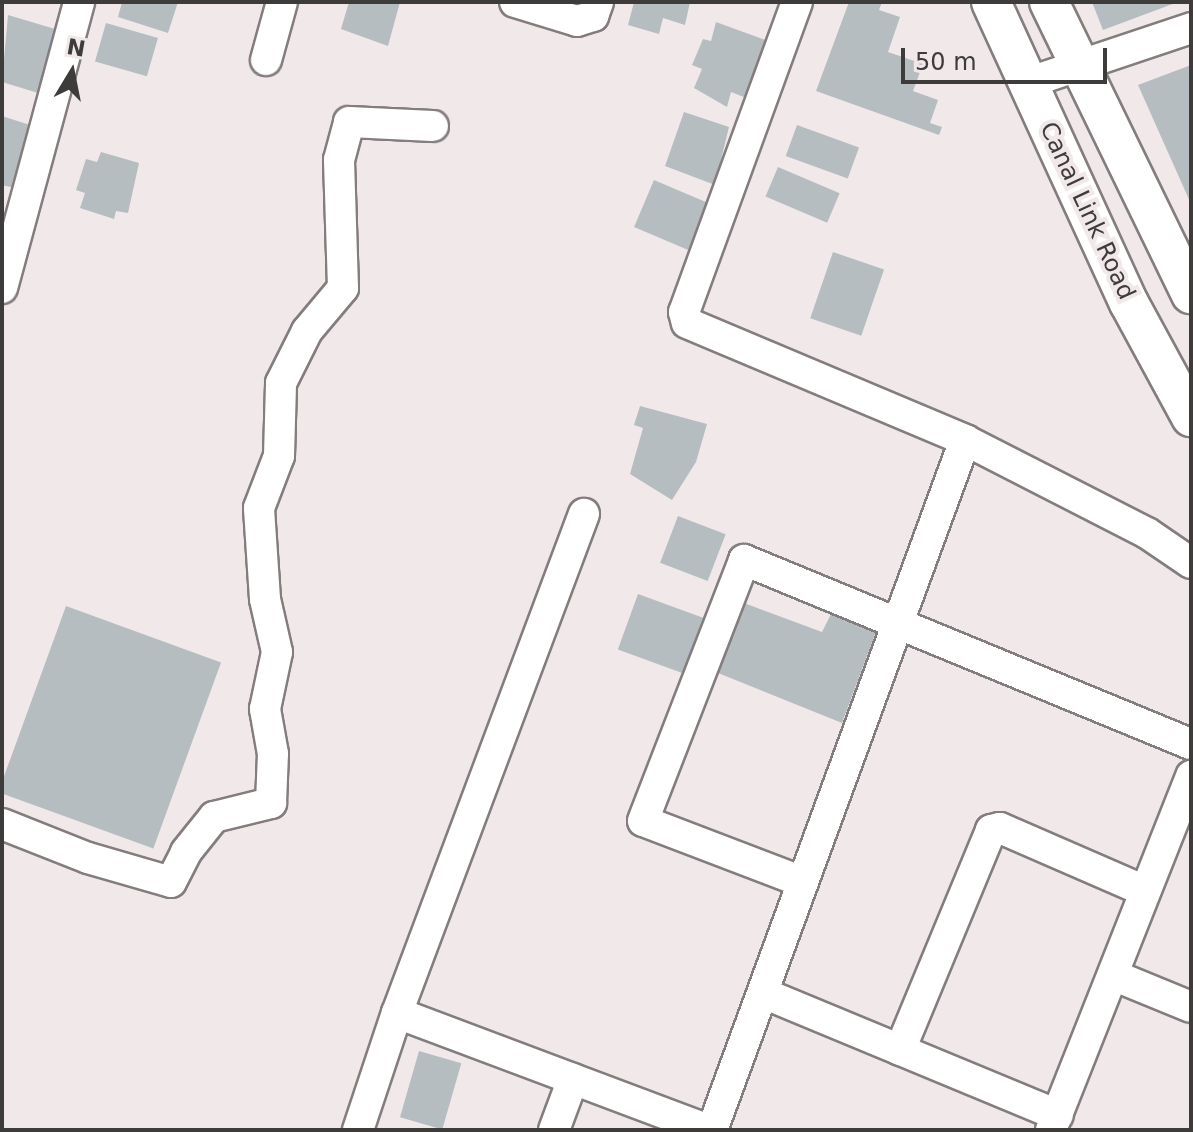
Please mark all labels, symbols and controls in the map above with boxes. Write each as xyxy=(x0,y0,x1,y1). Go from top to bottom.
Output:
north arrow xyxy=(32,32,112,112)
scale bar xyxy=(905,32,1111,82)
text: N xyxy=(65,34,87,62)
text: 50 m xyxy=(915,48,977,76)
street label: Canal Link Road xyxy=(1033,118,1141,304)

